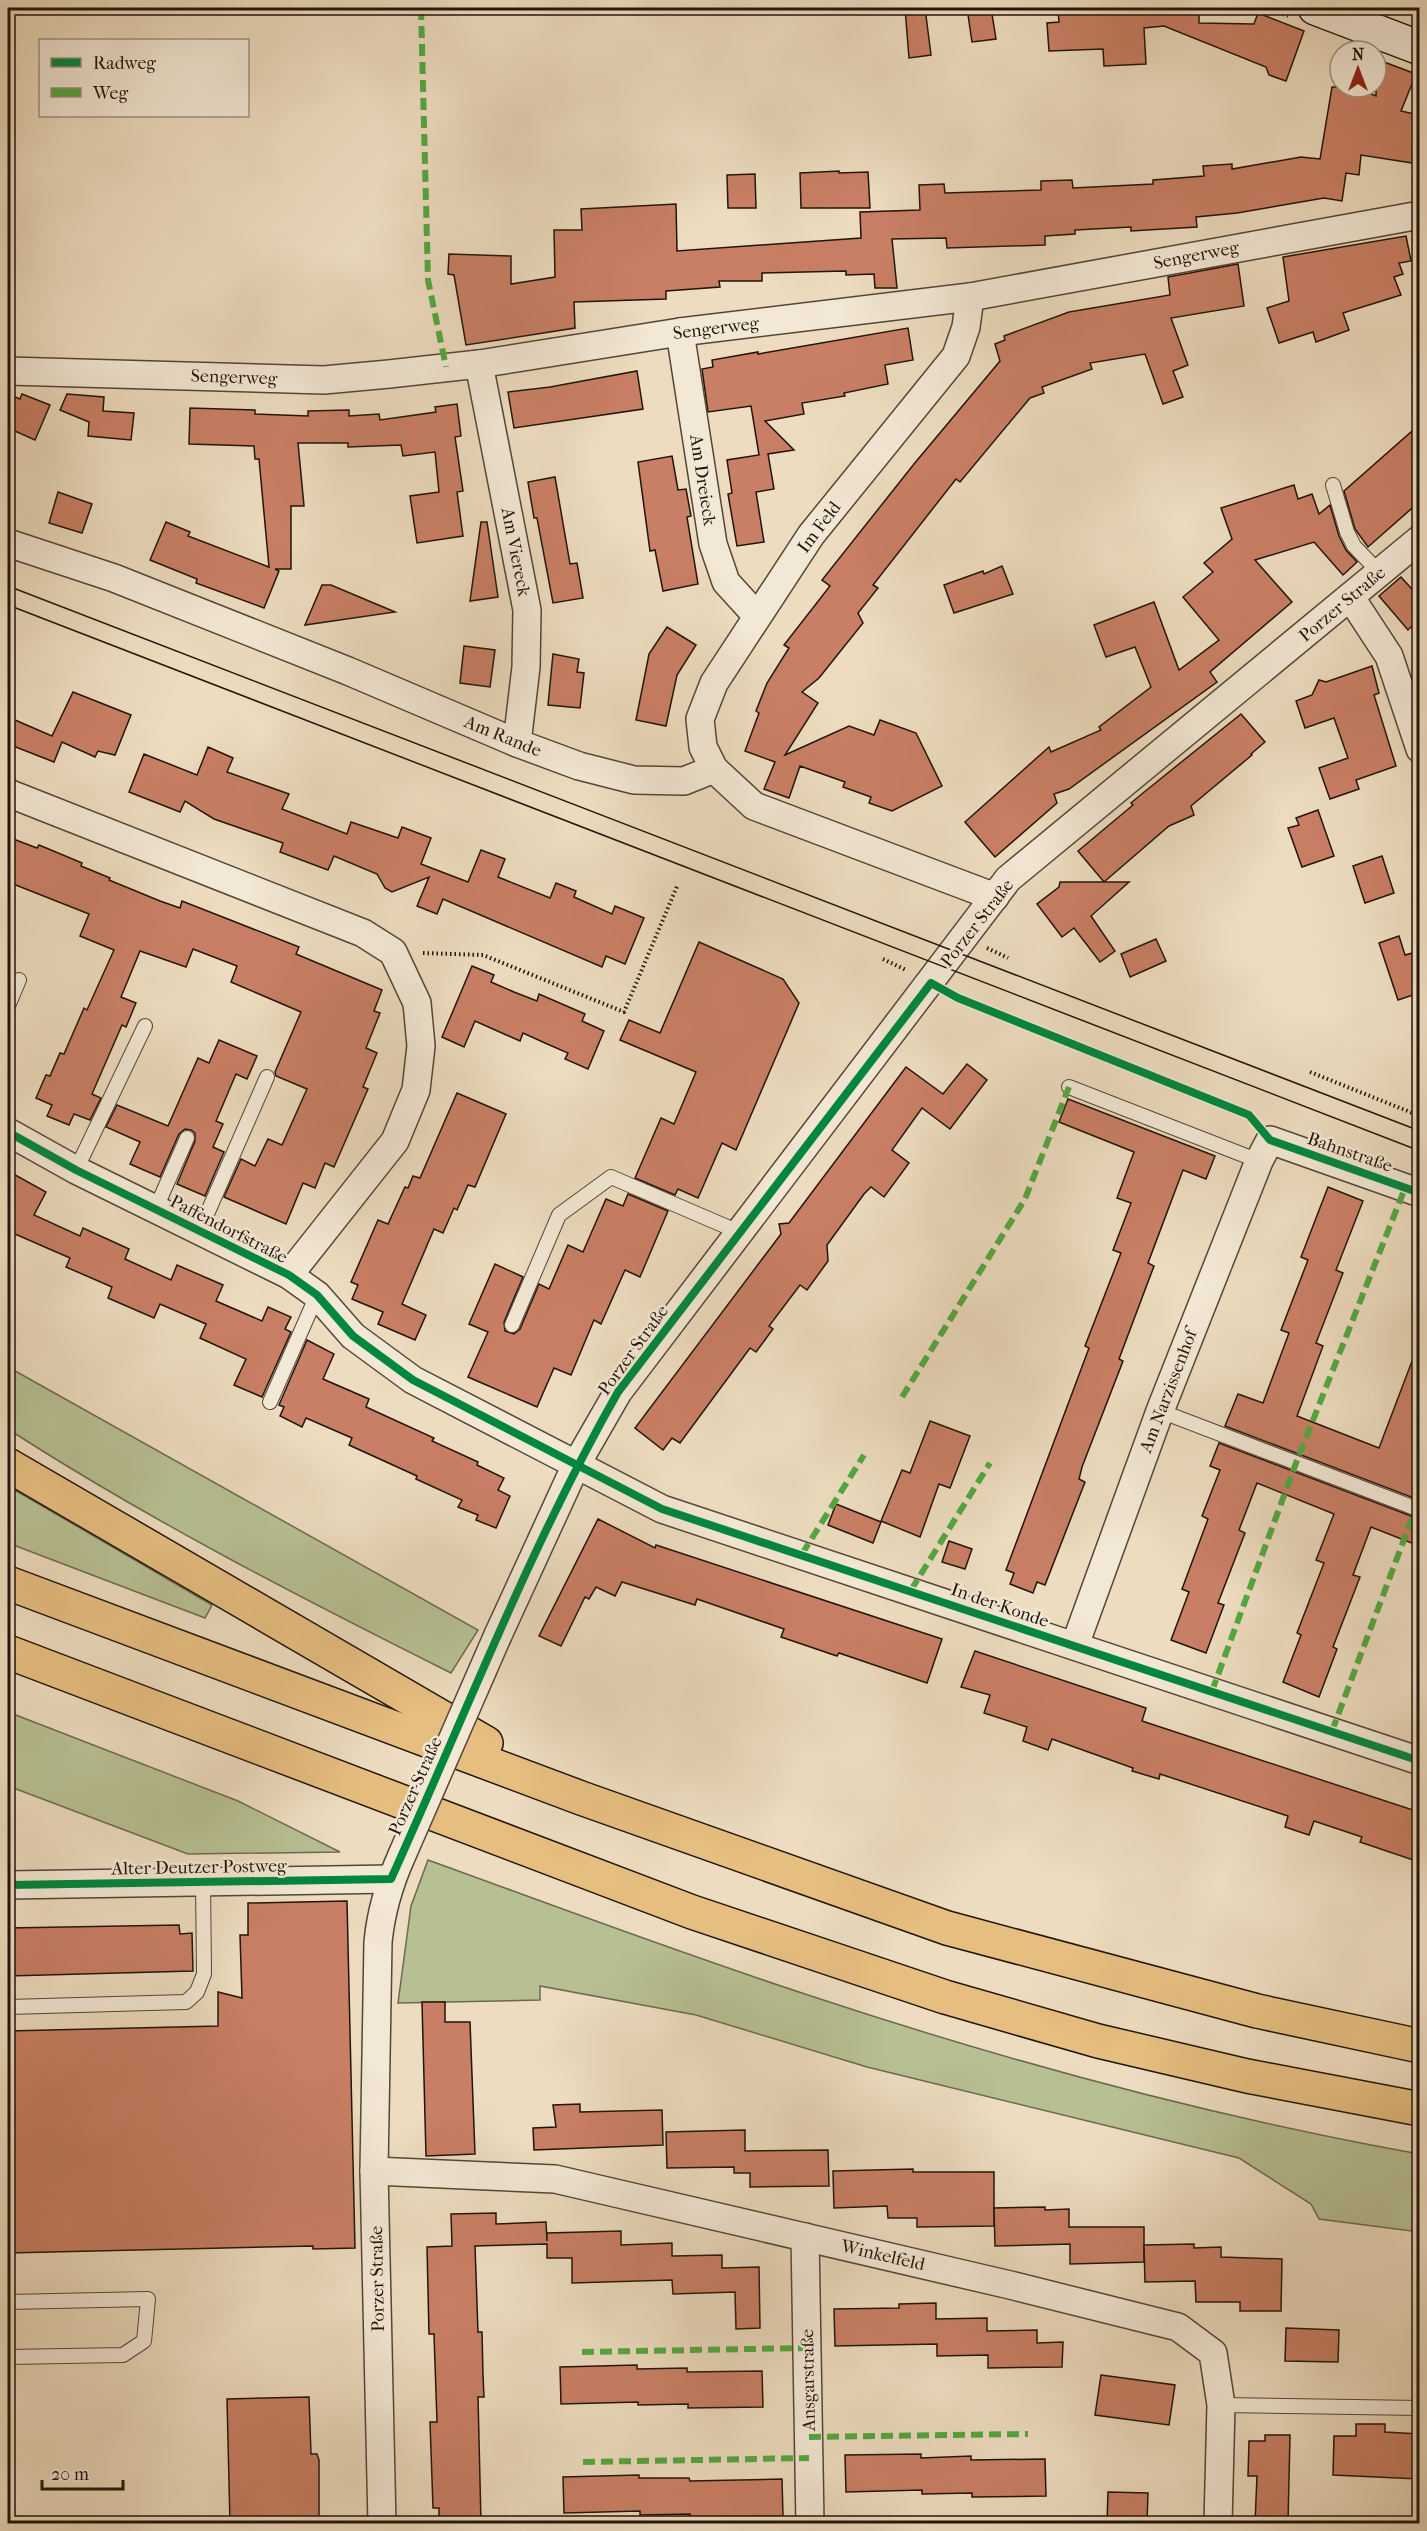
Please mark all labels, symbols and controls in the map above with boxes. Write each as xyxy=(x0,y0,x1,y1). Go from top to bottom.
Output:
legend xyxy=(39,39,249,117)
north arrow xyxy=(1328,39,1388,99)
text: N xyxy=(1352,45,1365,64)
text: Radweg xyxy=(93,53,156,74)
text: Weg xyxy=(92,83,128,104)
street label: Sengerweg xyxy=(1152,237,1241,274)
street label: Sengerweg xyxy=(672,313,761,344)
street label: Sengerweg xyxy=(190,365,278,390)
street label: Am Dreieck xyxy=(685,432,720,528)
street label: Im Feld xyxy=(793,497,846,557)
street label: Am Viereck xyxy=(496,505,535,599)
street label: Porzer Straße xyxy=(1295,562,1390,646)
street label: Am Rande xyxy=(460,711,544,761)
street label: Porzer Straße xyxy=(936,875,1018,972)
street label: Bahnstraße xyxy=(1305,1128,1395,1177)
street label: Paffendorfstraße xyxy=(166,1191,291,1268)
street label: Porzer Straße xyxy=(594,1301,673,1399)
street label: Am Narzissenhof xyxy=(1135,1323,1203,1457)
street label: In der Konde xyxy=(948,1579,1052,1632)
street label: Porzer Straße xyxy=(384,1733,447,1839)
street label: Alter Deutzer Postweg xyxy=(110,1855,287,1880)
street label: Porzer Straße xyxy=(366,2226,389,2332)
street label: Winkelfeld xyxy=(838,2235,927,2275)
street label: Ansgarstraße xyxy=(797,2329,820,2432)
scale bar xyxy=(42,2453,123,2491)
text: 20 m xyxy=(51,2464,89,2485)

